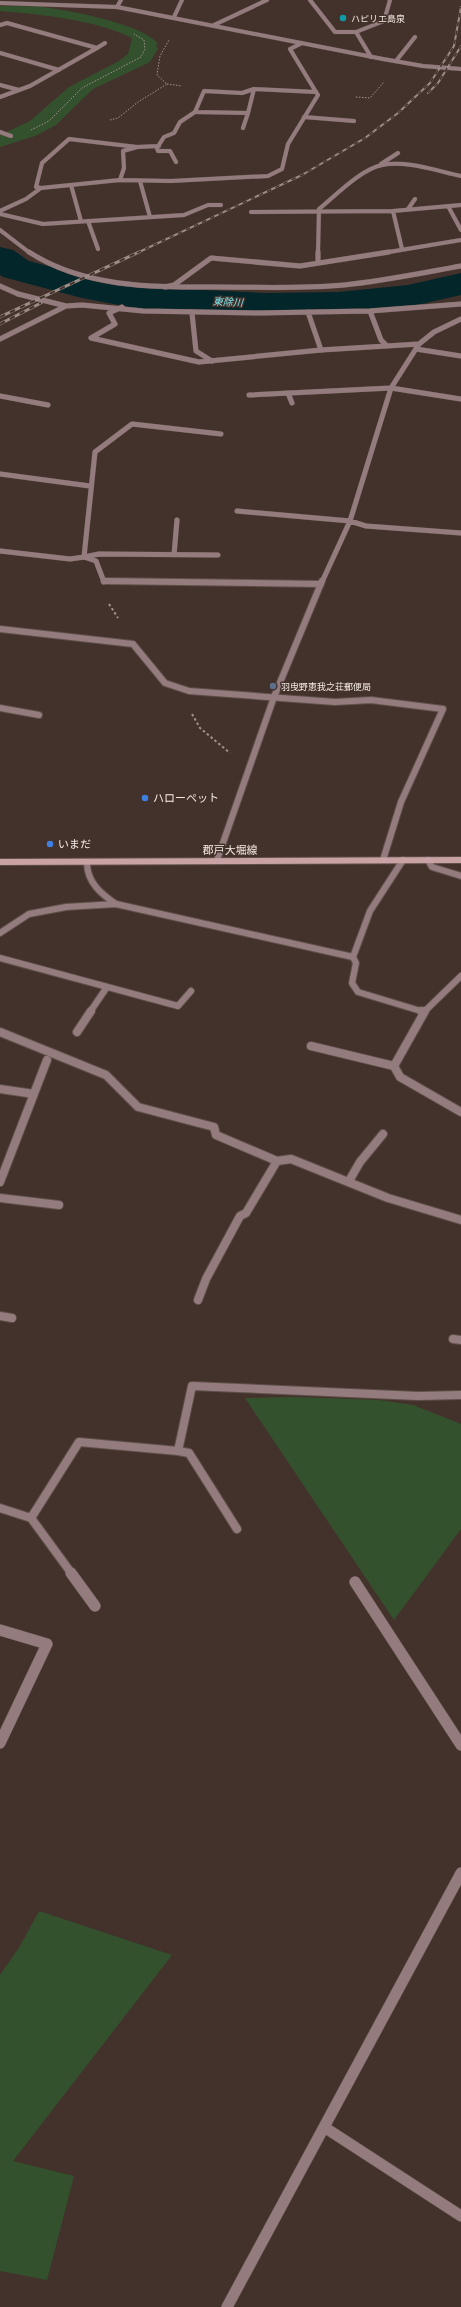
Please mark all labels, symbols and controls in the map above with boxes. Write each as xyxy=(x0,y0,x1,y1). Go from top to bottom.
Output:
marker: ハピリエ島泉 xyxy=(338,13,348,23)
place label: ハピリエ島泉 xyxy=(351,13,405,24)
water label: 東除川 xyxy=(213,295,244,309)
marker: 羽曳野恵我之荘郵便局 xyxy=(268,681,278,691)
place label: 羽曳野恵我之荘郵便局 xyxy=(281,681,371,692)
place label: ハローペット xyxy=(153,791,219,805)
marker: ハローペット xyxy=(140,793,150,803)
place label: いまだ xyxy=(58,837,91,851)
marker: いまだ xyxy=(45,839,55,849)
street label: 郡戸大堀線 xyxy=(203,843,258,857)

